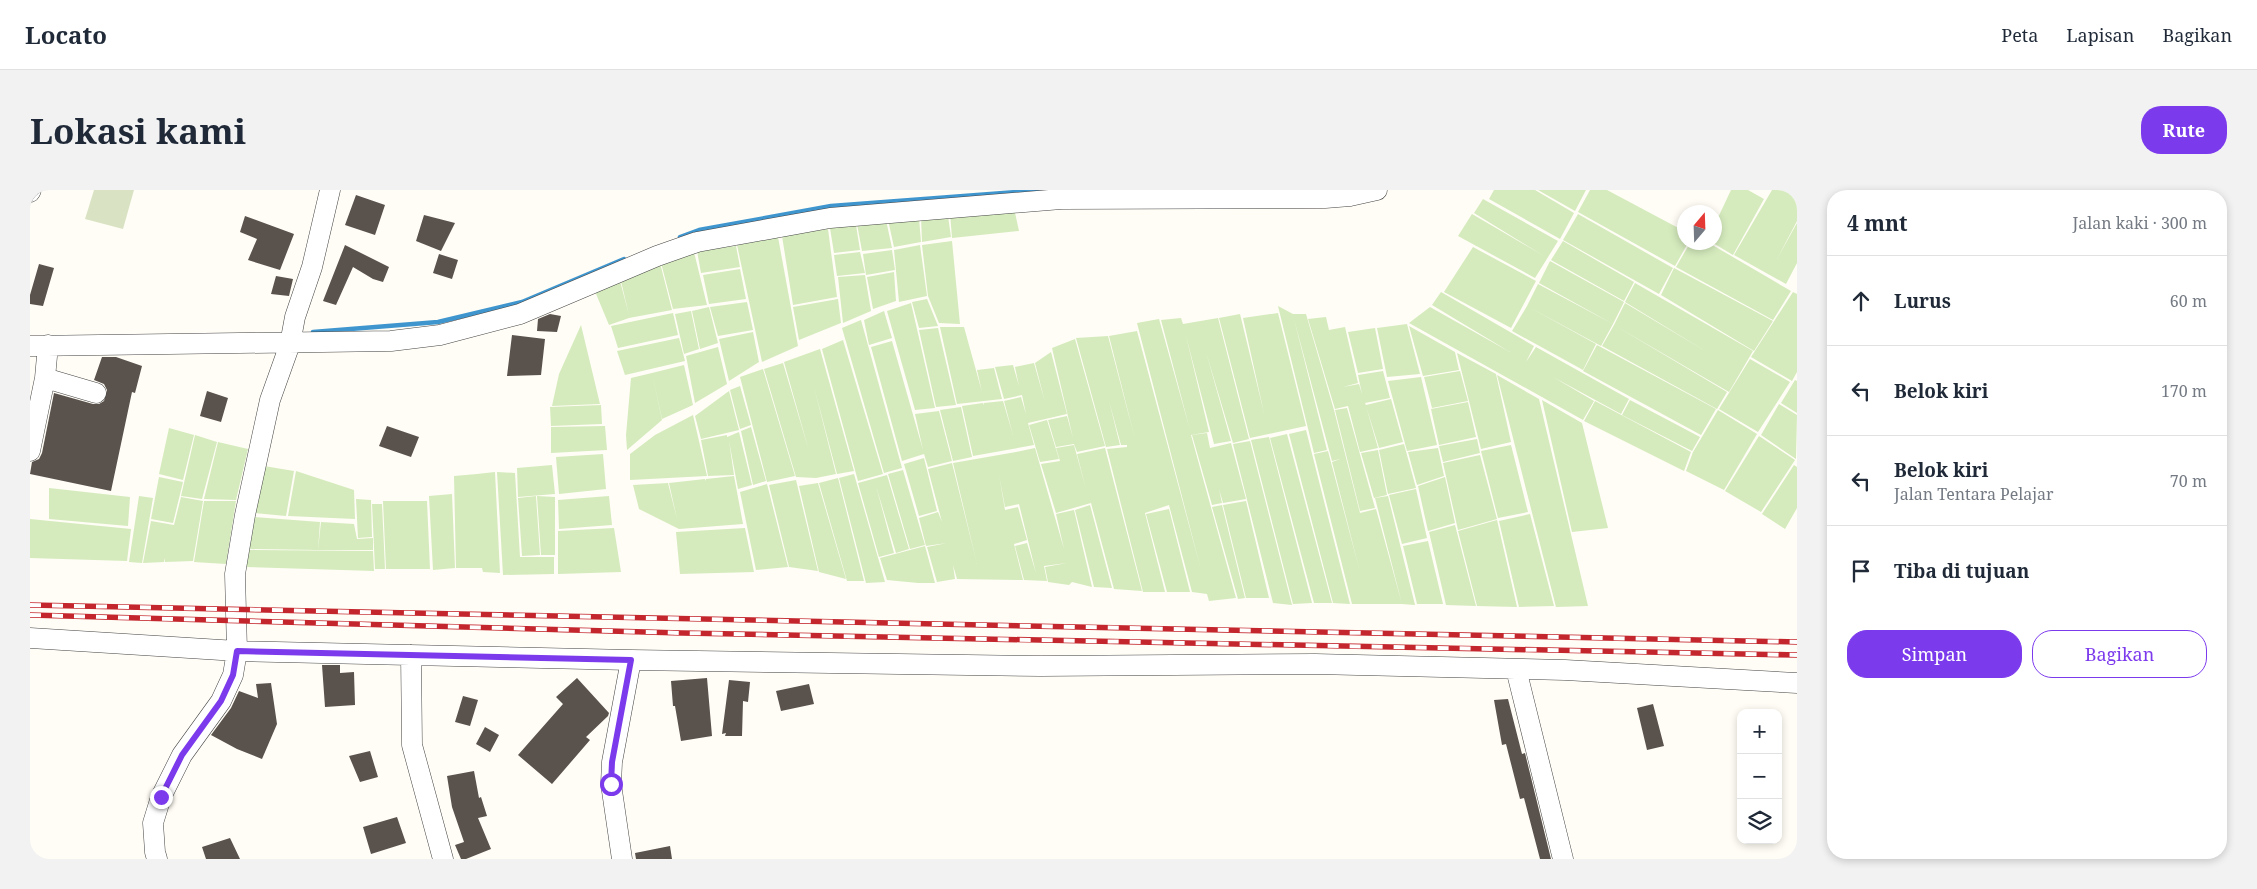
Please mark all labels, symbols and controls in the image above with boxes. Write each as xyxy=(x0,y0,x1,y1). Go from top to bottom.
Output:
text: Locato xyxy=(25,18,107,51)
text: Peta xyxy=(2001,23,2038,47)
text: Lapisan xyxy=(2066,23,2134,47)
text: Bagikan xyxy=(2162,23,2232,47)
button: Rute xyxy=(2141,106,2227,154)
text: Lokasi kami xyxy=(30,107,246,154)
north arrow xyxy=(1677,205,1722,250)
text: 4 mnt xyxy=(1847,209,1908,237)
text: Jalan kaki · 300 m xyxy=(2073,212,2207,234)
icon: ahead xyxy=(1847,287,1875,315)
text: Lurus xyxy=(1894,288,1951,314)
text: 60 m xyxy=(2170,290,2207,312)
icon: left xyxy=(1847,377,1875,405)
text: Belok kiri xyxy=(1894,378,1988,404)
text: 170 m xyxy=(2161,380,2207,402)
text: Belok kiri xyxy=(1894,457,1988,483)
icon: left xyxy=(1847,467,1875,495)
text: 70 m xyxy=(2170,470,2207,492)
text: Jalan Tentara Pelajar xyxy=(1894,483,2054,505)
icon: arrive xyxy=(1847,557,1875,585)
text: Tiba di tujuan xyxy=(1894,558,2029,584)
button: Simpan xyxy=(1847,630,2022,678)
button: Bagikan xyxy=(2032,630,2207,678)
map controls xyxy=(1737,709,1782,844)
button: + xyxy=(1737,709,1782,754)
button: − xyxy=(1737,754,1782,799)
route start xyxy=(600,773,623,796)
route end xyxy=(150,786,173,809)
button: layers xyxy=(1737,799,1782,844)

